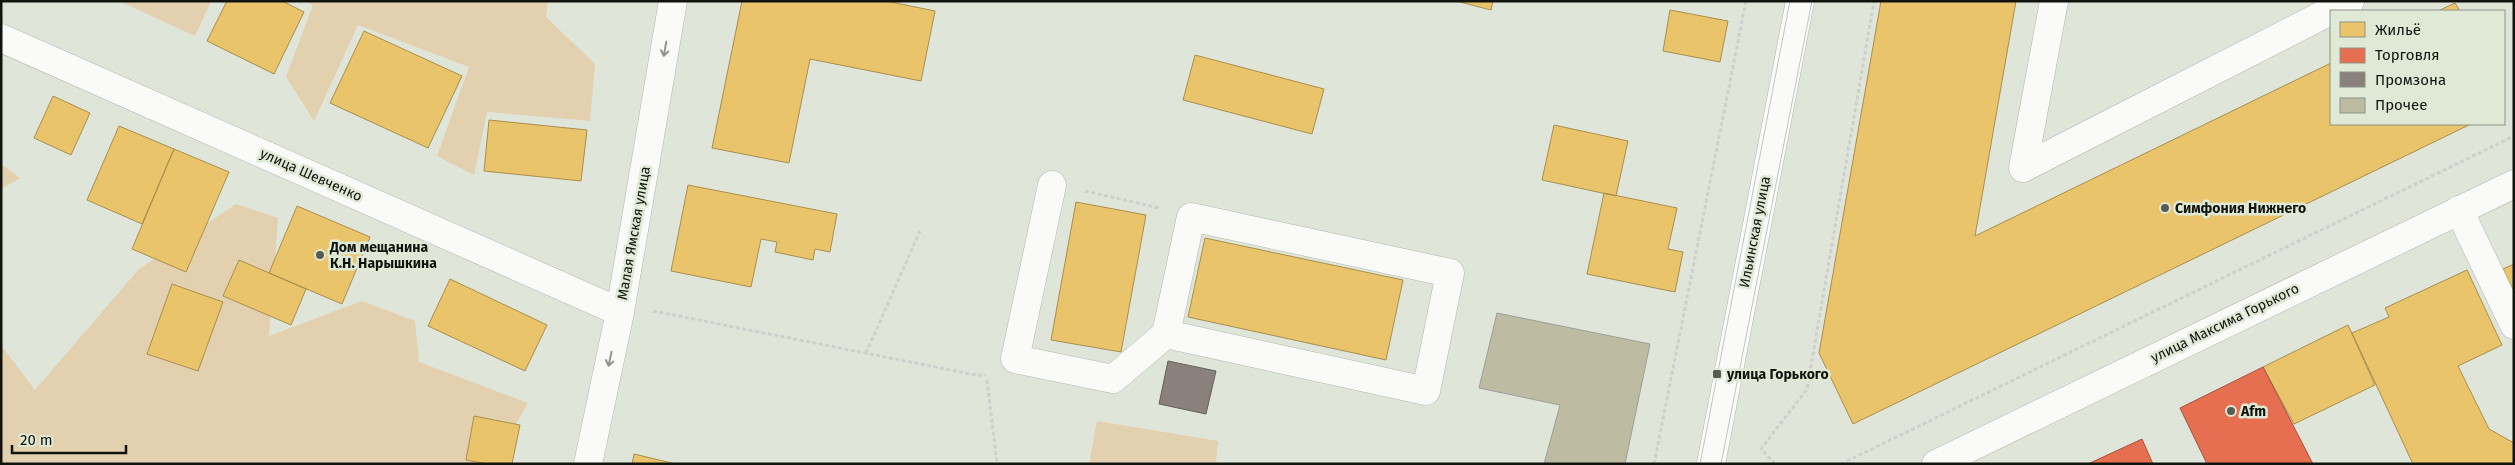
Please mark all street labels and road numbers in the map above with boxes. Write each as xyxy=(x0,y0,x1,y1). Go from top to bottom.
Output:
street label: улица Шевченко xyxy=(257,145,365,205)
street label: Малая Ямская улица xyxy=(614,165,654,301)
street label: Ильинская улица xyxy=(1736,175,1774,289)
street label: улица Максима Горького xyxy=(2148,280,2302,366)

